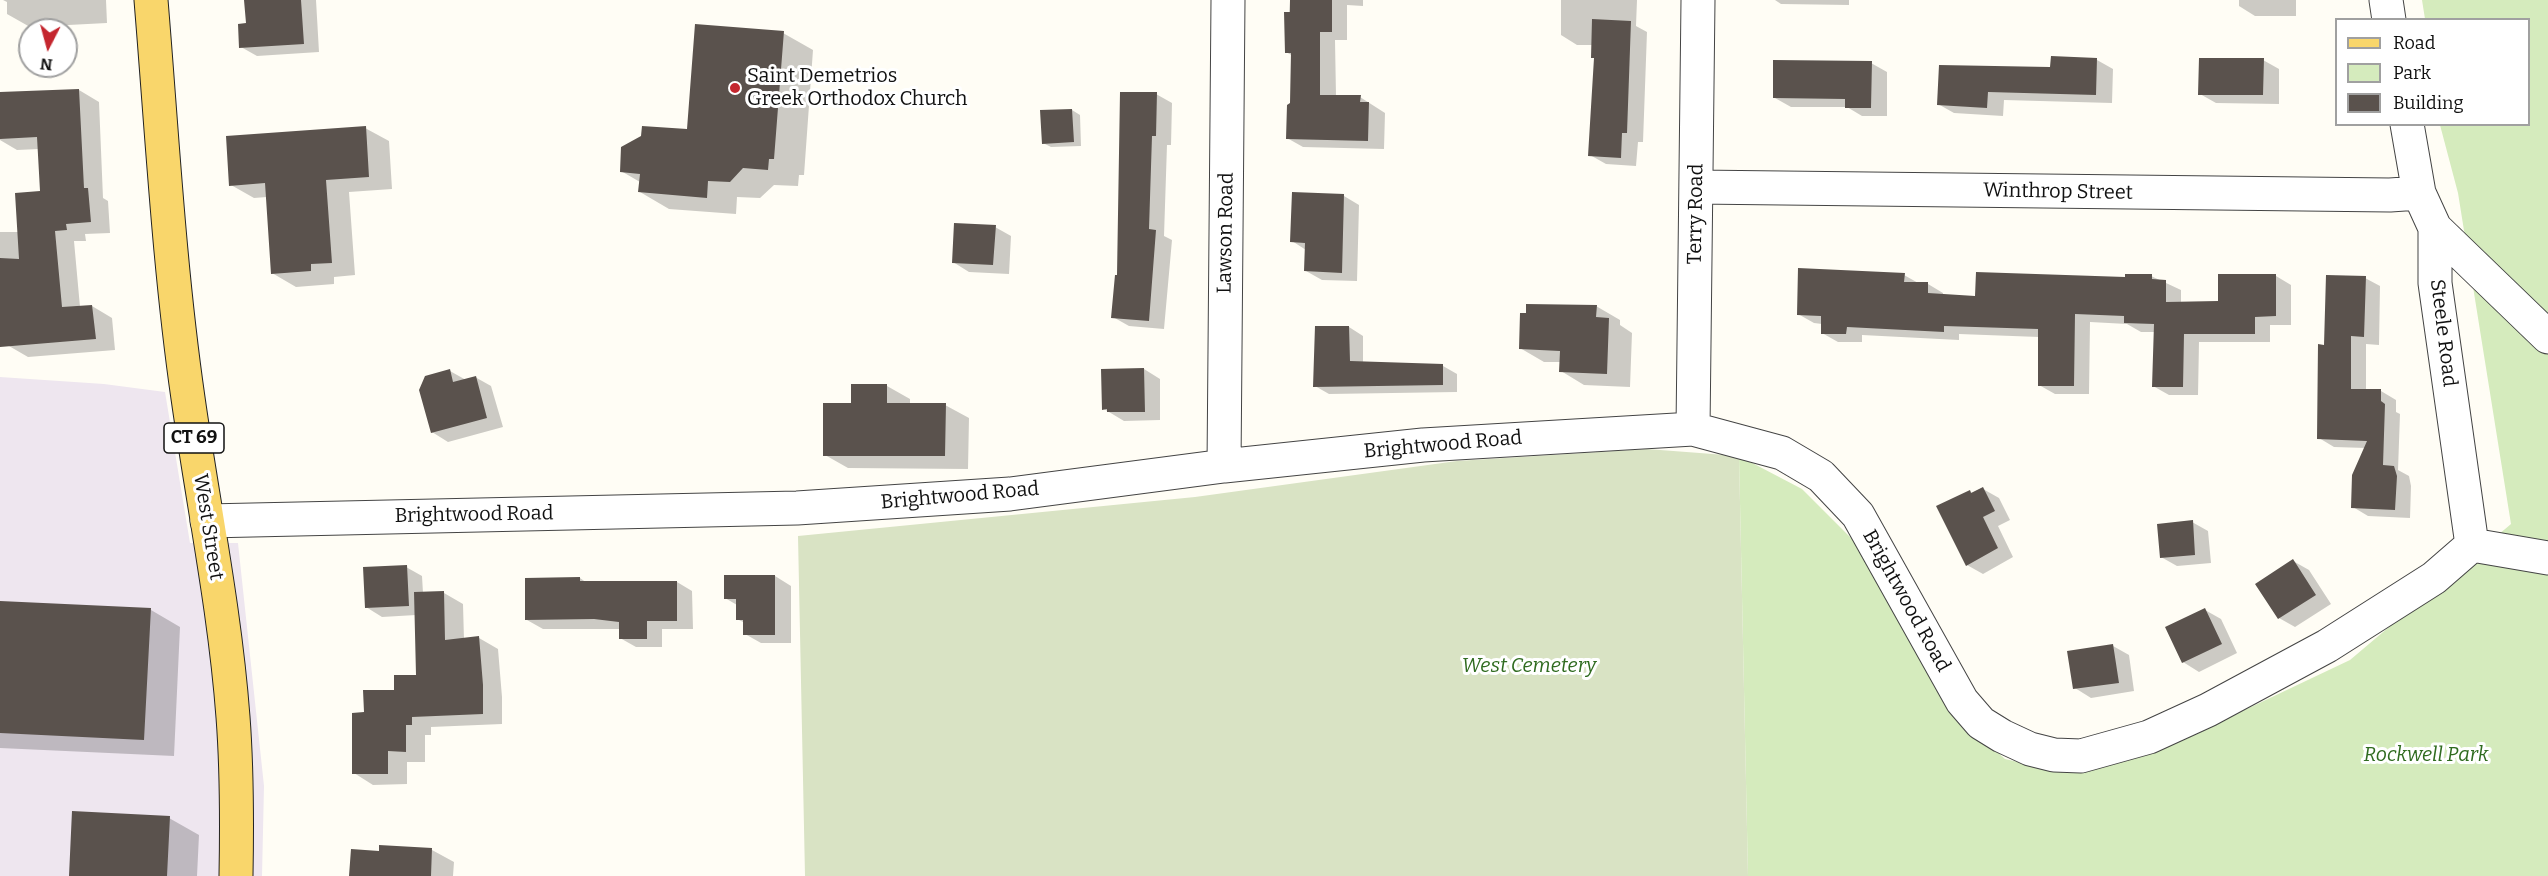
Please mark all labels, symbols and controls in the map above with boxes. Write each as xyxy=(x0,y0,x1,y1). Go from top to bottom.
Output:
north arrow xyxy=(18,18,78,78)
legend xyxy=(2335,18,2530,126)
text: Road xyxy=(2393,32,2435,54)
text: N xyxy=(39,54,53,75)
text: Park xyxy=(2393,62,2431,84)
place label: Saint Demetrios Greek Orthodox Church xyxy=(747,64,967,111)
marker: Saint Demetrios Greek Orthodox Church xyxy=(728,81,742,95)
text: Building xyxy=(2393,92,2464,114)
street label: Terry Road xyxy=(1683,163,1709,265)
street label: Lawson Road xyxy=(1213,172,1239,294)
street label: Winthrop Street xyxy=(1983,179,2133,205)
street label: Steele Road xyxy=(2424,278,2462,388)
road number: CT 69 xyxy=(164,423,224,453)
street label: Brightwood Road xyxy=(1363,426,1523,464)
street label: West Street xyxy=(188,472,228,582)
street label: Brightwood Road xyxy=(880,477,1040,515)
street label: Brightwood Road xyxy=(394,502,554,528)
street label: Brightwood Road xyxy=(1857,526,1955,676)
park label: West Cemetery xyxy=(1462,654,1596,678)
park label: Rockwell Park xyxy=(2363,743,2489,767)

